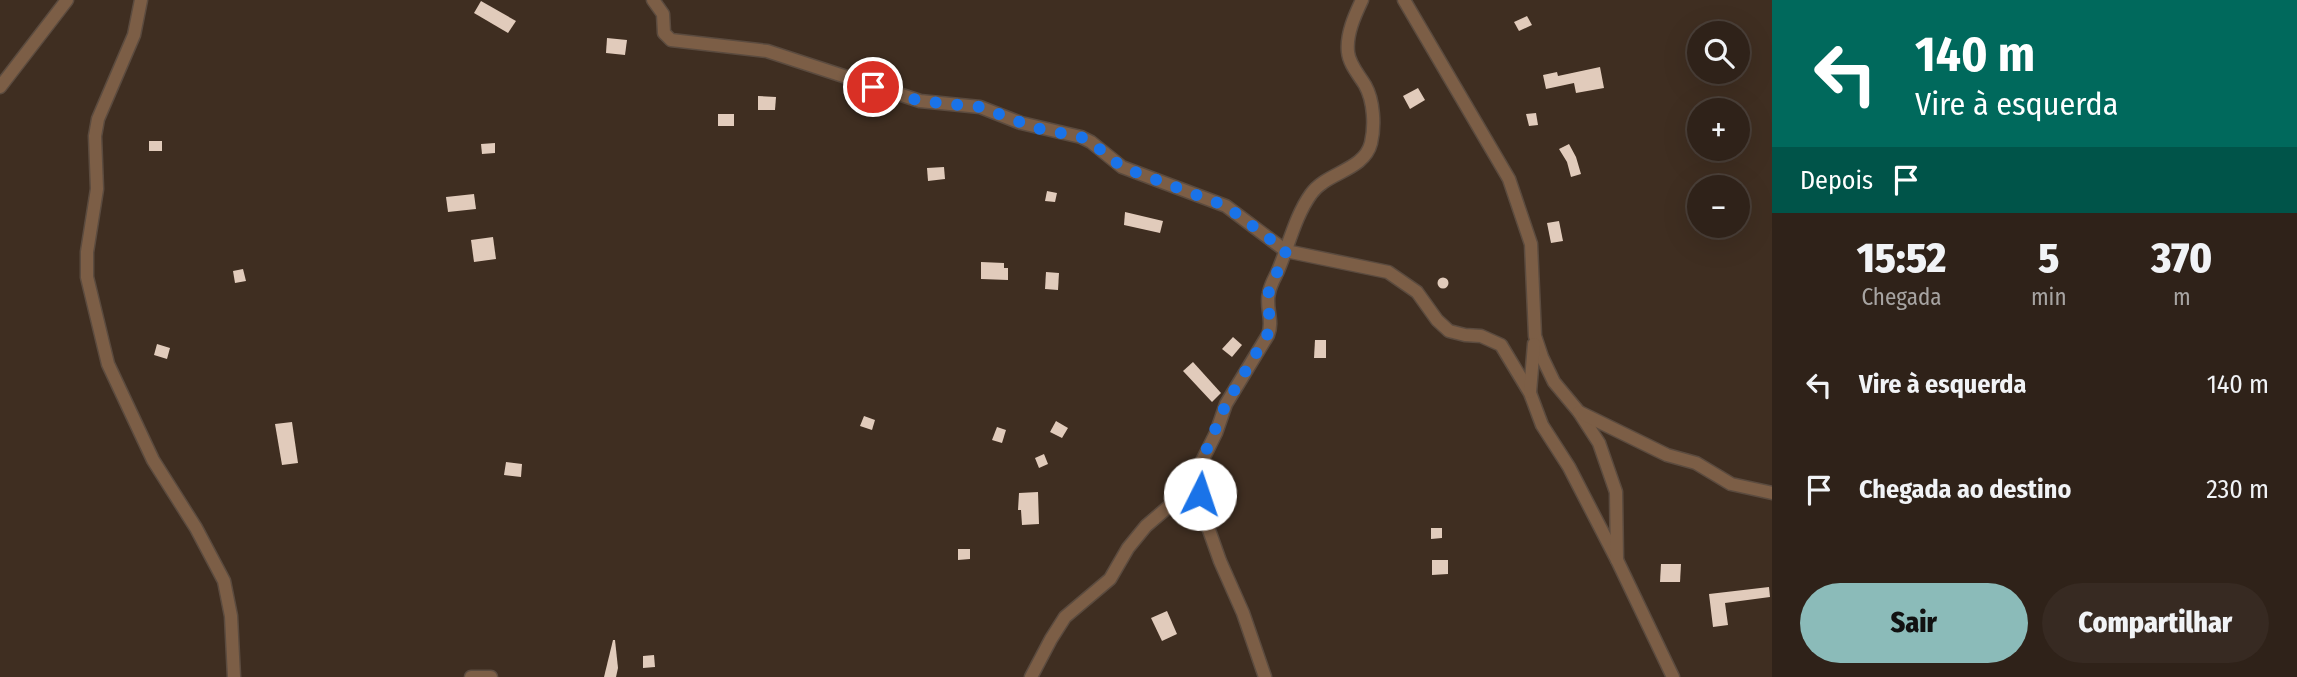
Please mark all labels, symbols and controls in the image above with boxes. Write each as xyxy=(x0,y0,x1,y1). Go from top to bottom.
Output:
map controls xyxy=(1687,21,1750,238)
button: search xyxy=(1687,21,1750,84)
text: 140 m xyxy=(1915,25,2035,84)
icon: left xyxy=(1800,28,1891,119)
pin xyxy=(843,57,903,117)
icon: arrive xyxy=(854,68,892,106)
text: Vire à esquerda xyxy=(1915,85,2118,123)
button: + xyxy=(1687,98,1750,161)
icon: arrive xyxy=(1887,161,1925,199)
text: Depois xyxy=(1800,165,1873,196)
button: − xyxy=(1687,175,1750,238)
text: 15:52 xyxy=(1857,233,1946,283)
text: 5 xyxy=(2038,233,2059,283)
text: 370 xyxy=(2151,233,2212,283)
text: Chegada xyxy=(1861,283,1942,311)
text: min xyxy=(2031,283,2067,311)
text: m xyxy=(2173,283,2191,311)
icon: left xyxy=(1800,366,1838,404)
text: Vire à esquerda xyxy=(1859,369,2026,400)
text: 140 m xyxy=(2207,369,2269,400)
position arrow xyxy=(1163,457,1237,531)
icon: arrive xyxy=(1800,471,1838,509)
text: Chegada ao destino xyxy=(1859,474,2071,505)
text: 230 m xyxy=(2206,474,2269,505)
button: Sair xyxy=(1800,583,2028,663)
button: Compartilhar xyxy=(2042,583,2269,663)

